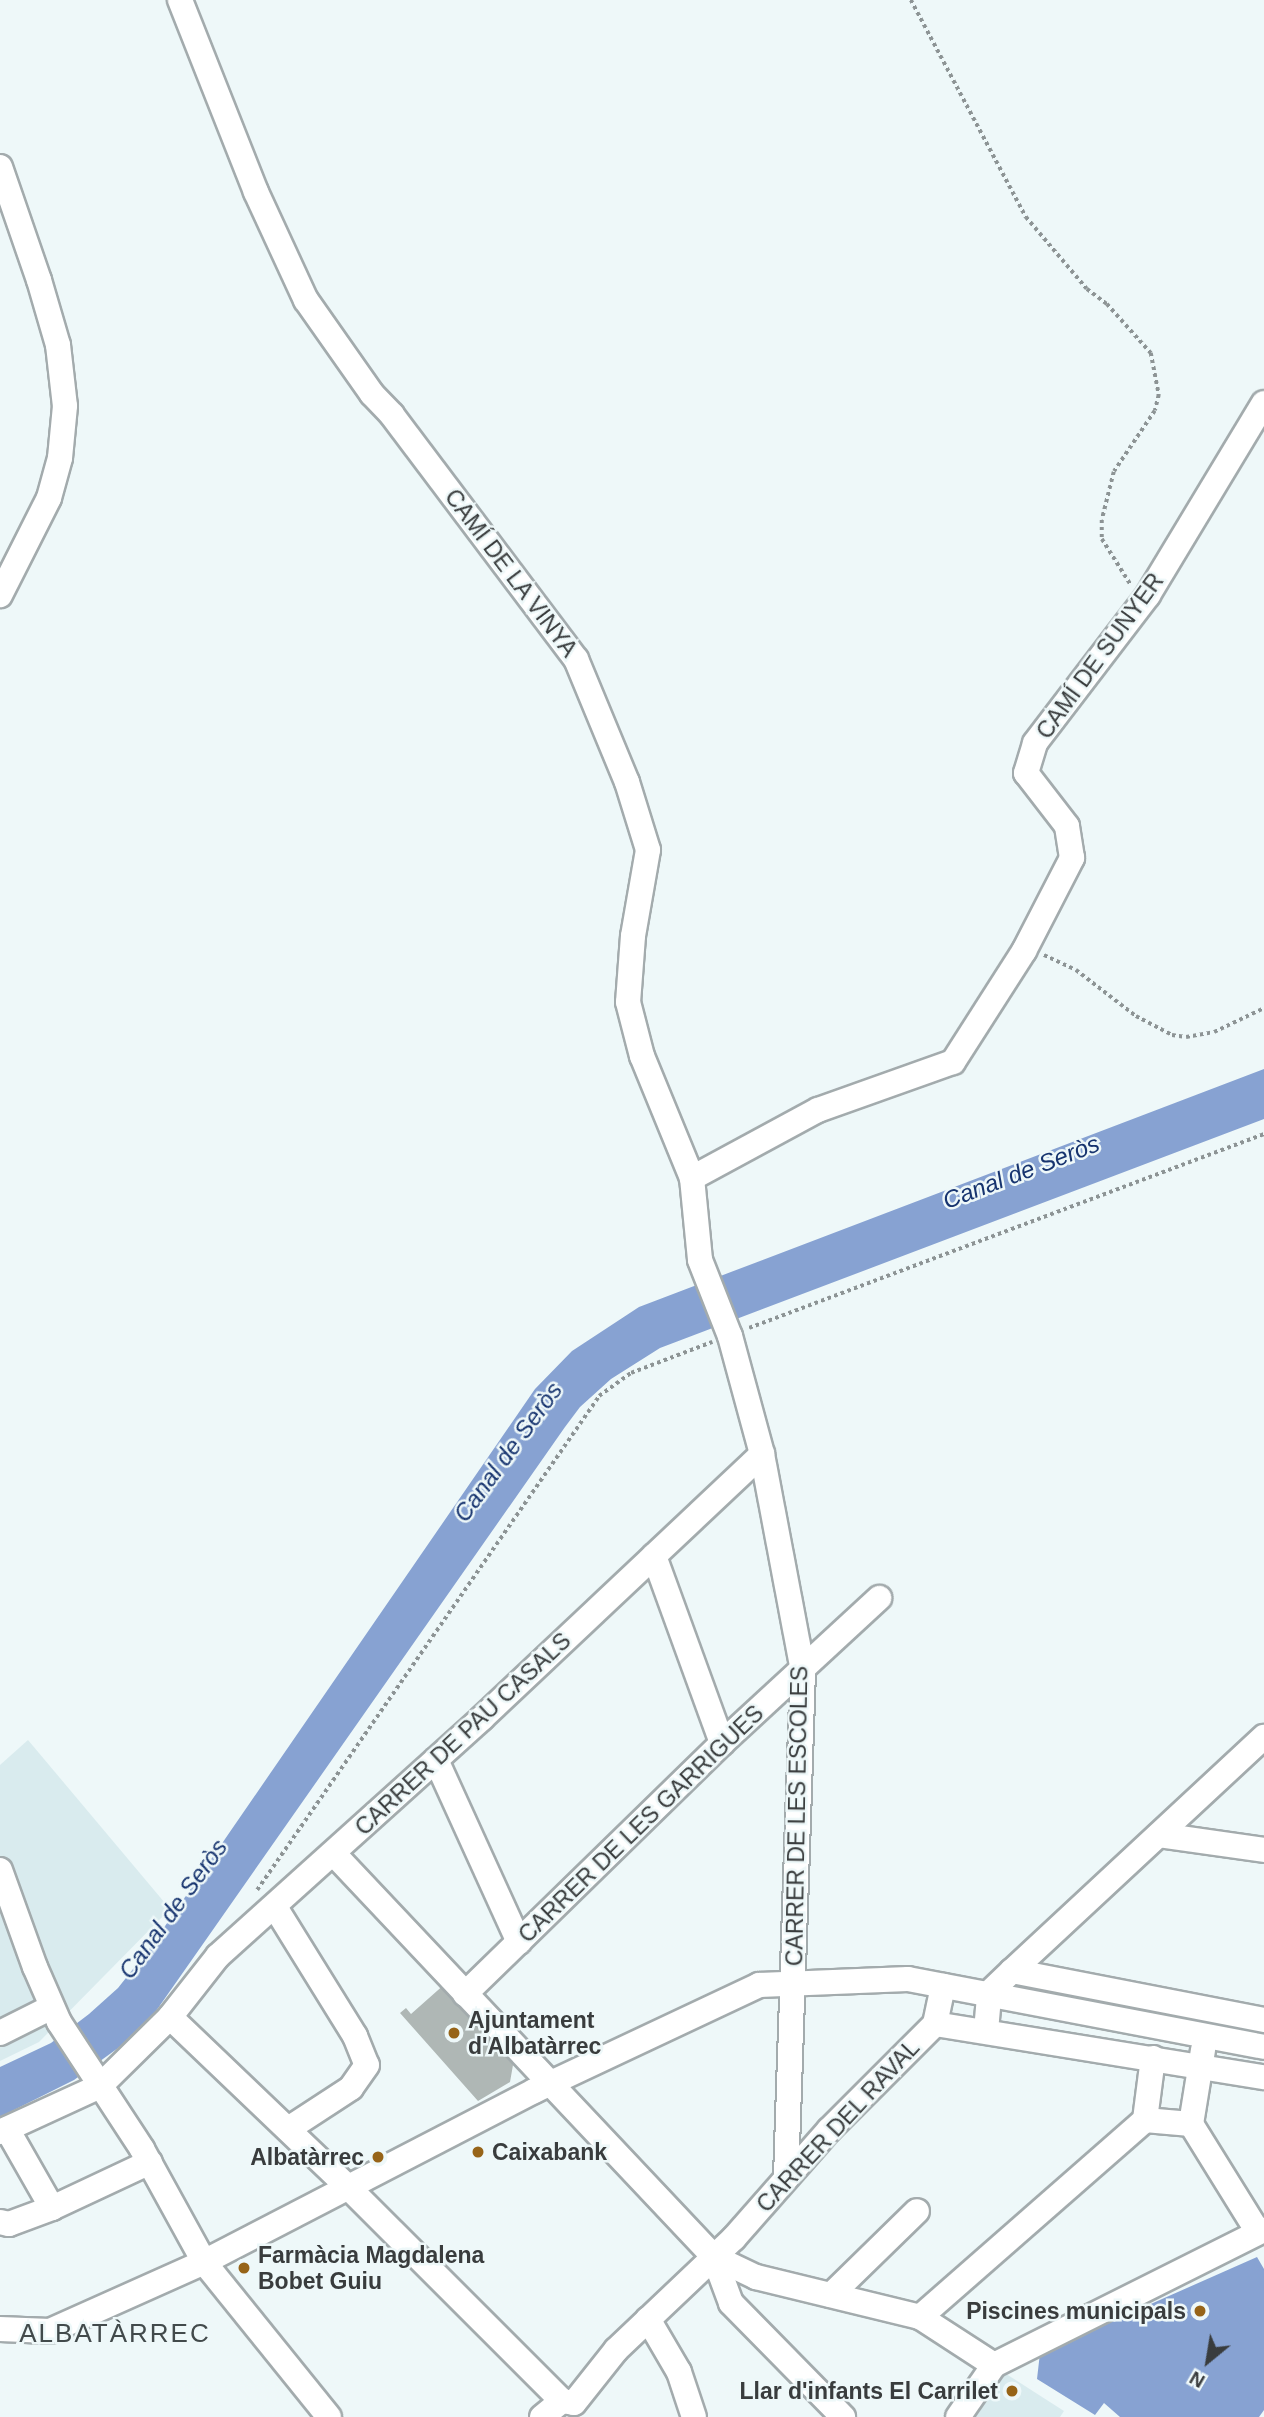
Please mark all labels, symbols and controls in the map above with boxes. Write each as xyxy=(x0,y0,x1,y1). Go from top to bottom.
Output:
street label: CAMÍ DE LA VINYA xyxy=(439,483,583,663)
street label: CAMÍ DE SUNYER xyxy=(1031,568,1169,744)
water label: Canal de Seròs xyxy=(939,1129,1103,1215)
water label: Canal de Seròs xyxy=(448,1377,568,1527)
street label: CARRER DE PAU CASALS xyxy=(350,1627,576,1841)
street label: CARRER DE LES ESCOLES xyxy=(781,1666,813,1966)
street label: CARRER DE LES GARRIGUES xyxy=(513,1700,769,1948)
water label: Canal de Seròs xyxy=(113,1834,233,1984)
place label: Ajuntament d'Albatàrrec xyxy=(468,2006,601,2060)
marker: Ajuntament d'Albatàrrec xyxy=(446,2025,462,2041)
street label: CARRER DEL RAVAL xyxy=(751,2034,925,2218)
place label: Caixabank xyxy=(492,2138,607,2166)
place label: Albatàrrec xyxy=(250,2143,364,2171)
marker: Caixabank xyxy=(470,2144,486,2160)
marker: Albatàrrec xyxy=(370,2149,386,2165)
place label: Farmàcia Magdalena Bobet Guiu xyxy=(258,2241,484,2295)
marker: Farmàcia Magdalena Bobet Guiu xyxy=(236,2260,252,2276)
place label: Piscines municipals xyxy=(966,2297,1186,2325)
marker: Piscines municipals xyxy=(1192,2303,1208,2319)
district label: ALBATÀRREC xyxy=(21,2318,209,2350)
north arrow xyxy=(1173,2326,1243,2396)
text: N xyxy=(1186,2367,1208,2392)
place label: Llar d'infants El Carrilet xyxy=(739,2377,998,2405)
marker: Llar d'infants El Carrilet xyxy=(1004,2383,1020,2399)

